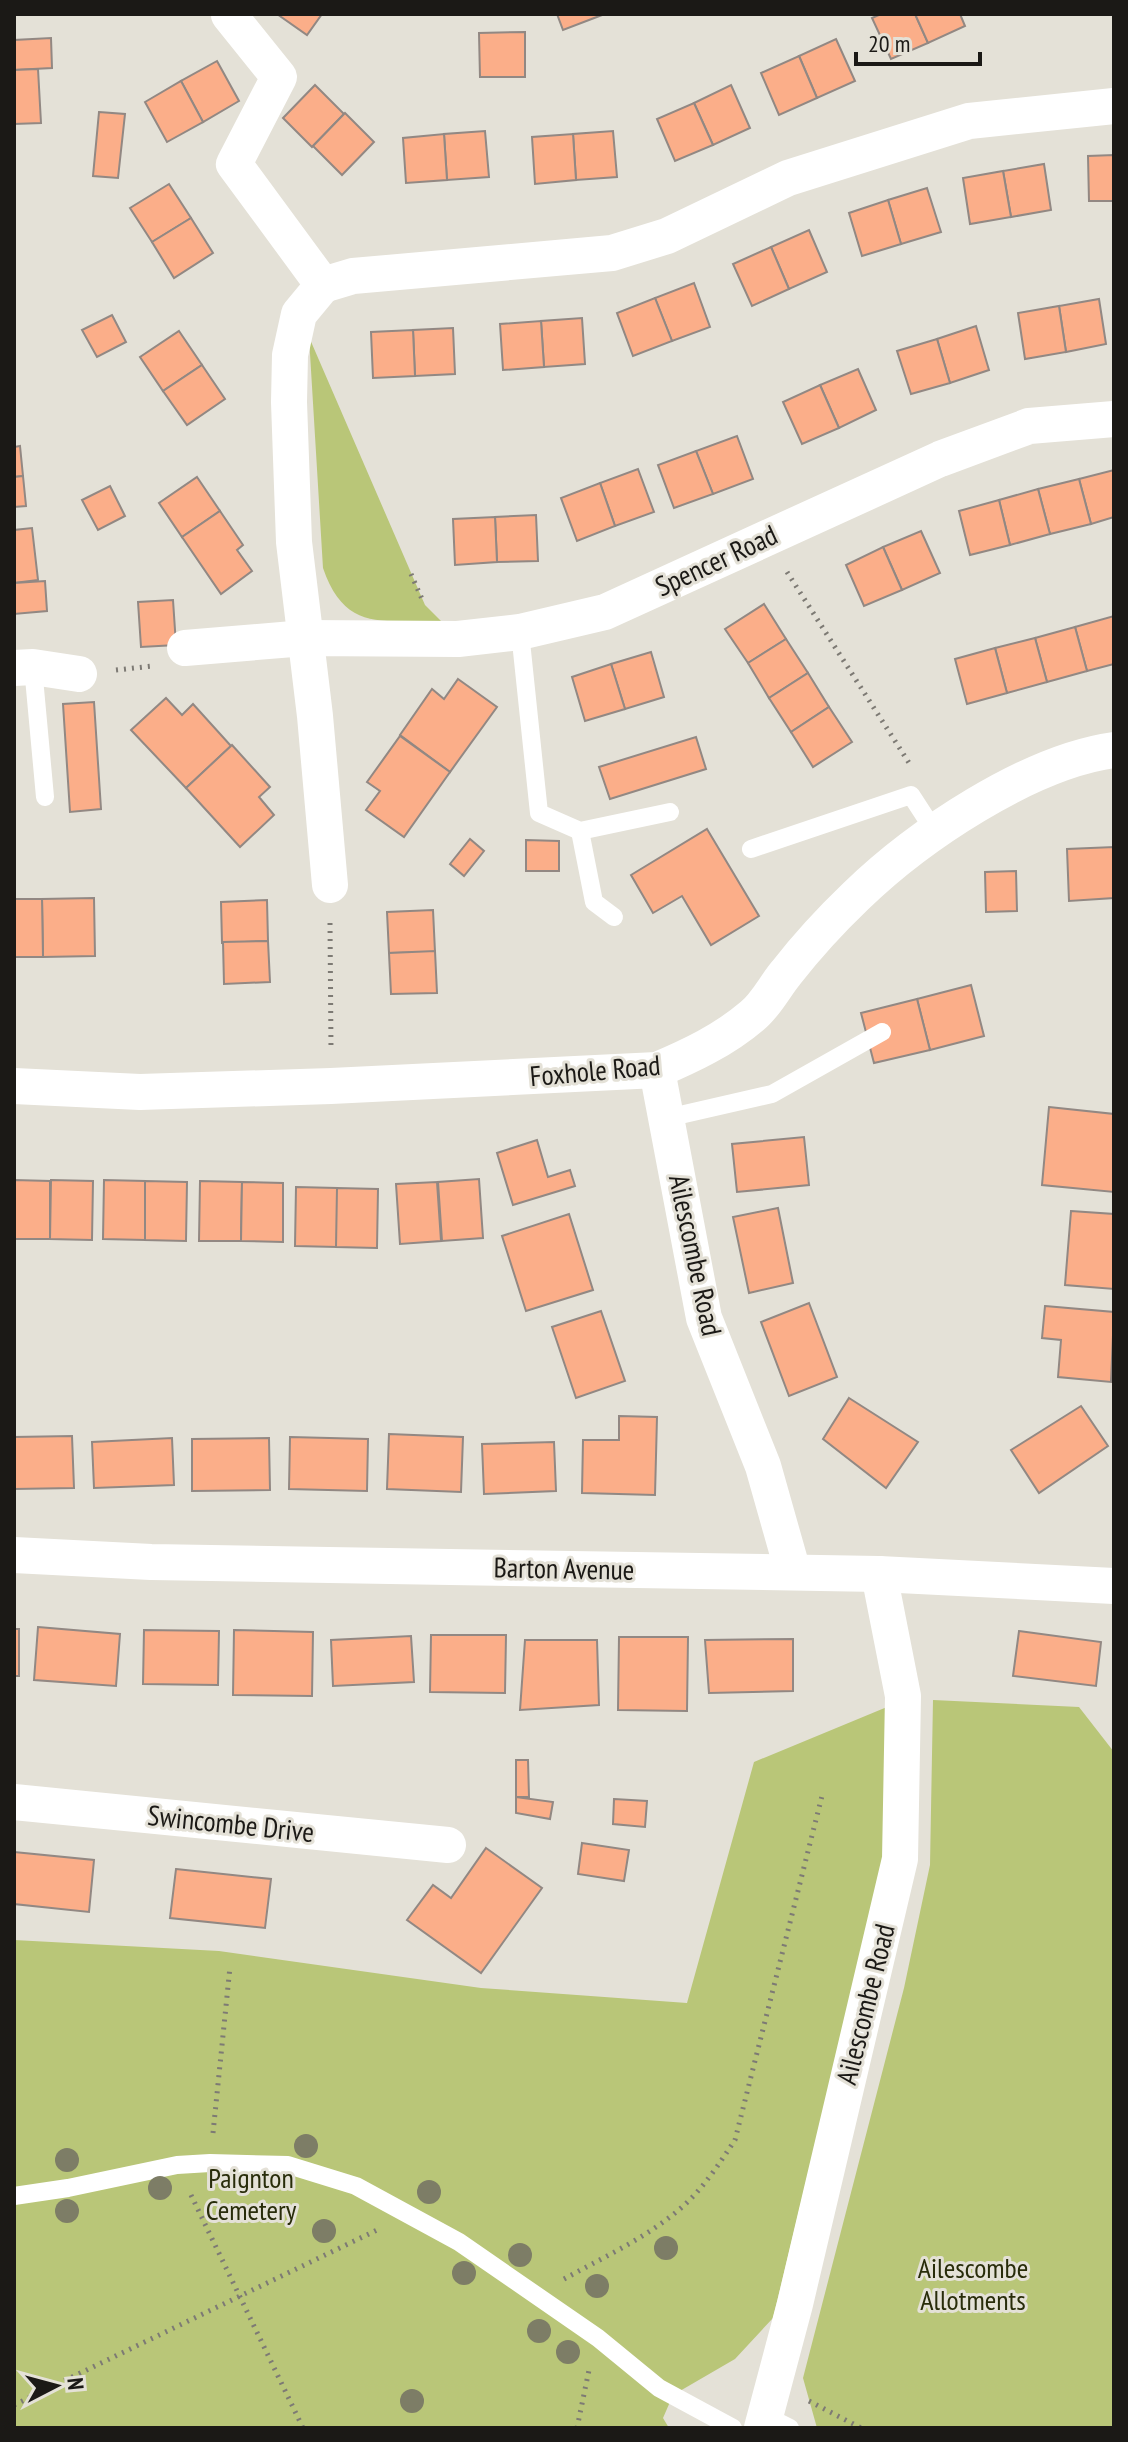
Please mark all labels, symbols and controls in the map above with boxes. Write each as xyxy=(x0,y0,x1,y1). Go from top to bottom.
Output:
scale bar xyxy=(856,16,980,66)
text: 20 m xyxy=(868,28,910,59)
street label: Spencer Road xyxy=(649,516,783,604)
street label: Foxhole Road xyxy=(528,1046,662,1094)
street label: Ailescombe Road xyxy=(661,1171,731,1339)
street label: Barton Avenue xyxy=(493,1548,635,1588)
street label: Swincombe Drive xyxy=(146,1796,316,1850)
street label: Ailescombe Road xyxy=(827,1920,903,2088)
park label: Paignton Cemetery xyxy=(206,2159,297,2228)
park label: Ailescombe Allotments xyxy=(918,2249,1028,2318)
north arrow xyxy=(16,2346,96,2426)
text: N xyxy=(61,2377,90,2391)

